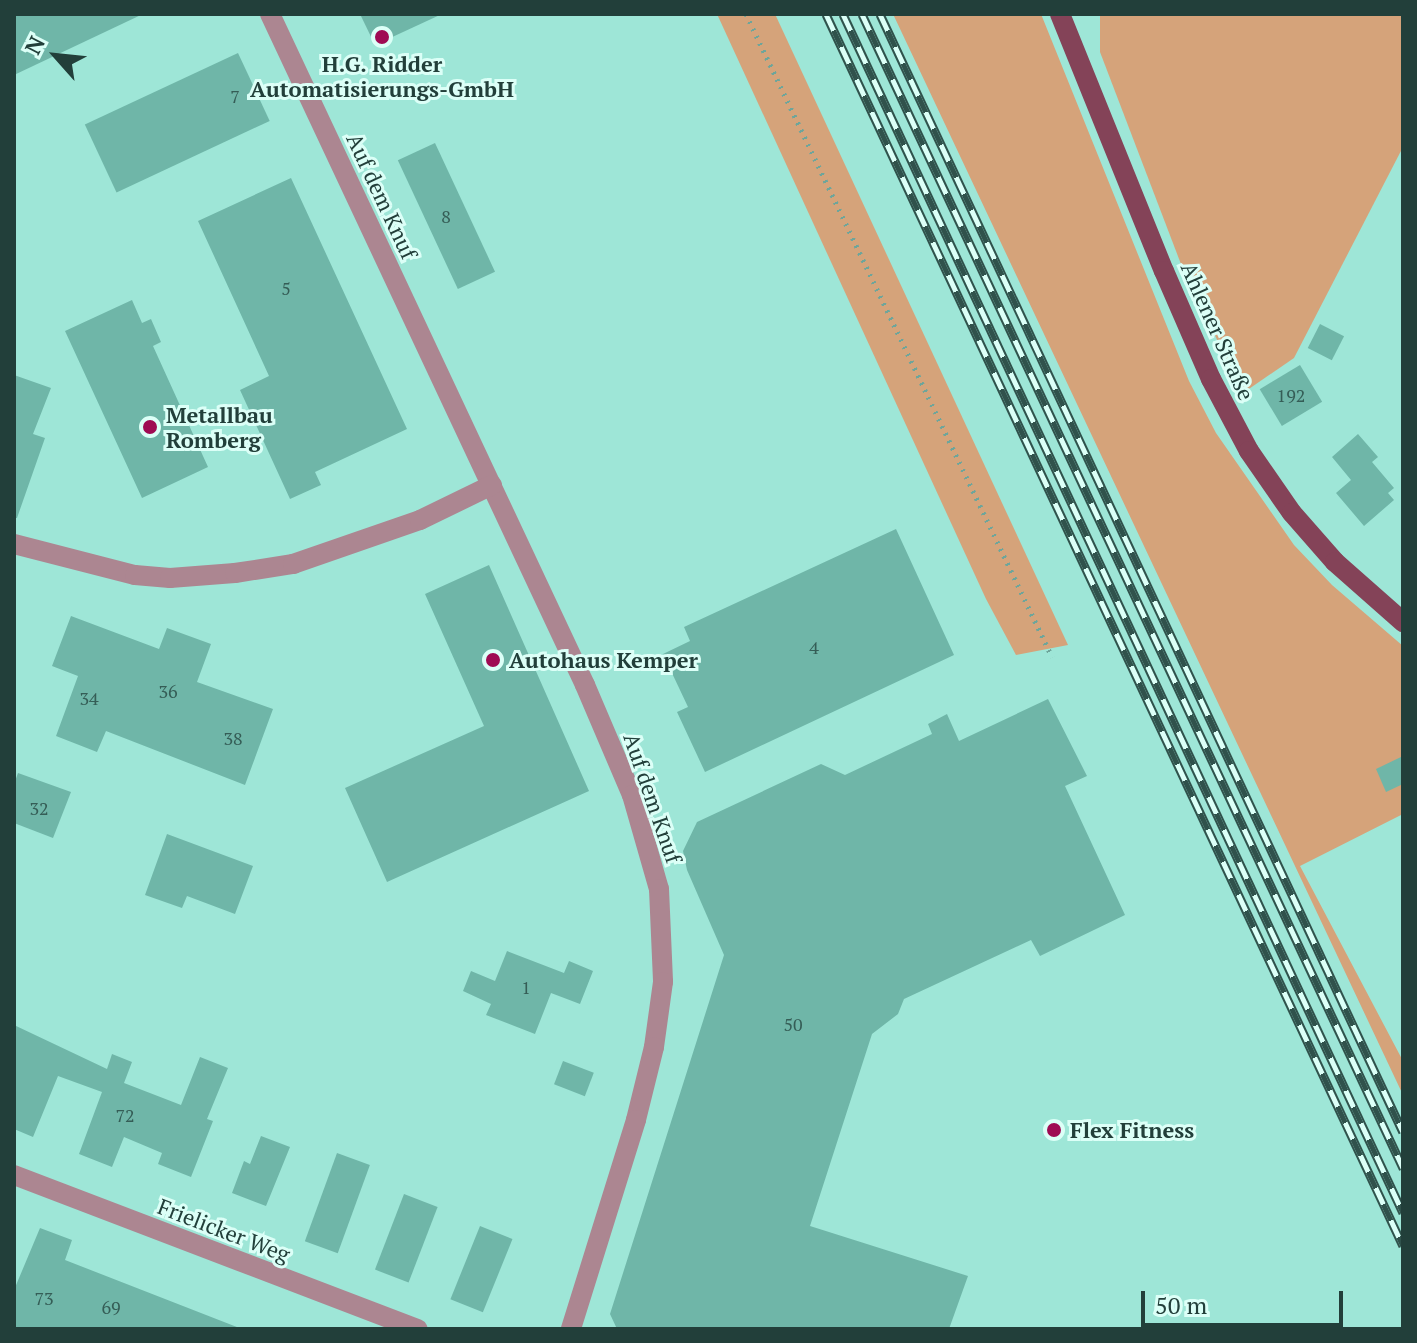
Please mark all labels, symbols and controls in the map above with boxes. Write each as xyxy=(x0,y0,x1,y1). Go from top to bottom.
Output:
north arrow xyxy=(16,16,96,96)
marker: H.G. Ridder Automatisierungs-GmbH xyxy=(373,28,391,46)
text: N xyxy=(17,31,51,59)
place label: H.G. Ridder Automatisierungs-GmbH xyxy=(250,50,514,102)
house number: 7 xyxy=(230,85,240,107)
street label: Auf dem Knuf xyxy=(341,129,423,263)
house number: 8 xyxy=(441,205,451,227)
street label: Ahlener Straße xyxy=(1176,258,1260,404)
house number: 5 xyxy=(281,277,291,299)
house number: 192 xyxy=(1277,384,1305,406)
place label: Metallbau Romberg xyxy=(166,401,273,452)
marker: Metallbau Romberg xyxy=(141,418,159,436)
house number: 4 xyxy=(809,636,819,658)
place label: Autohaus Kemper xyxy=(509,647,698,673)
marker: Autohaus Kemper xyxy=(484,651,502,669)
house number: 36 xyxy=(158,680,178,702)
house number: 34 xyxy=(79,687,99,709)
house number: 38 xyxy=(223,727,243,749)
street label: Auf dem Knuf xyxy=(618,730,688,866)
house number: 32 xyxy=(29,797,49,819)
house number: 1 xyxy=(521,976,531,998)
house number: 50 xyxy=(783,1013,803,1035)
house number: 72 xyxy=(115,1104,135,1126)
place label: Flex Fitness xyxy=(1070,1117,1194,1143)
marker: Flex Fitness xyxy=(1045,1121,1063,1139)
street label: Frielicker Weg xyxy=(154,1193,294,1267)
scale bar xyxy=(1145,1275,1347,1325)
house number: 73 xyxy=(34,1287,54,1309)
text: 50 m xyxy=(1155,1289,1207,1321)
house number: 69 xyxy=(101,1296,121,1318)

